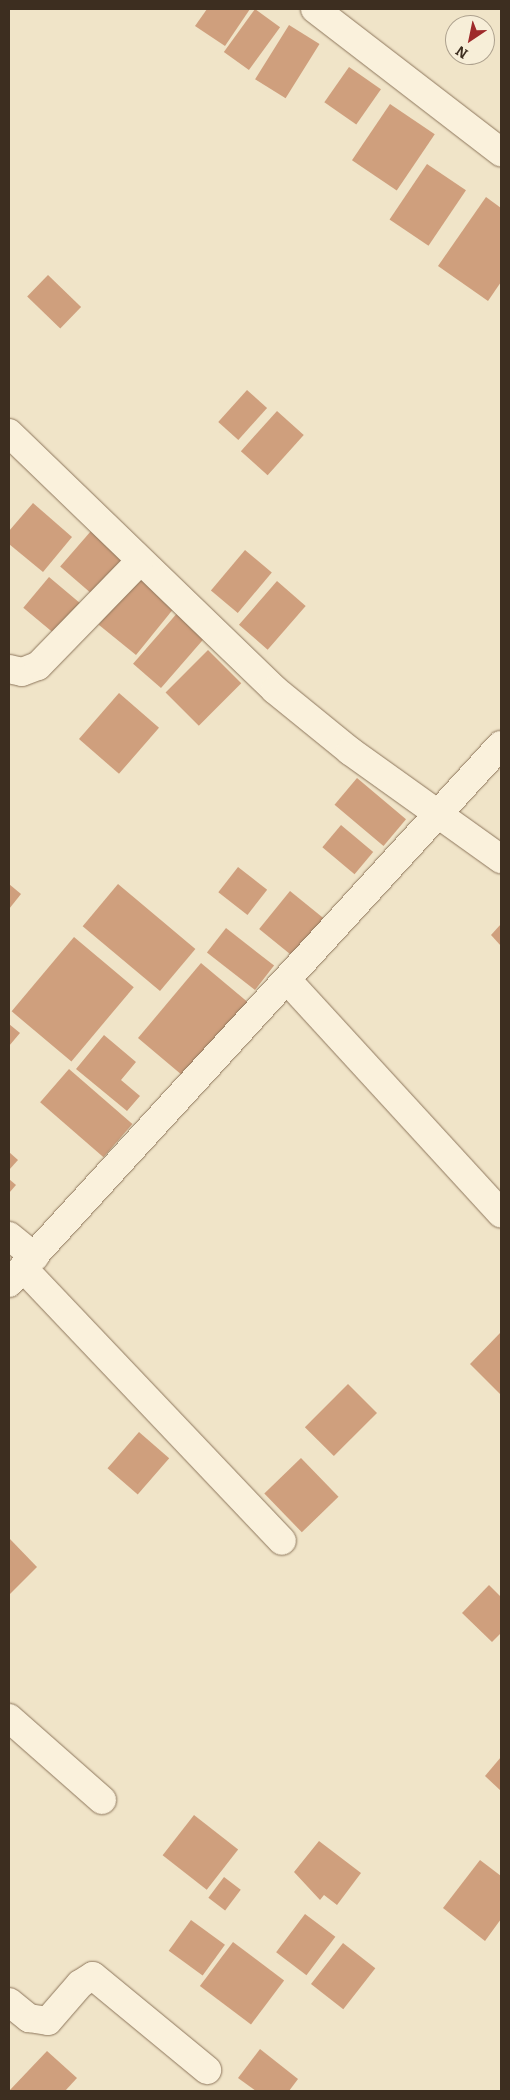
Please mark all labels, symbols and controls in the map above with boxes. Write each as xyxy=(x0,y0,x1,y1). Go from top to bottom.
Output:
north arrow xyxy=(445,15,495,65)
text: N xyxy=(453,42,471,62)

